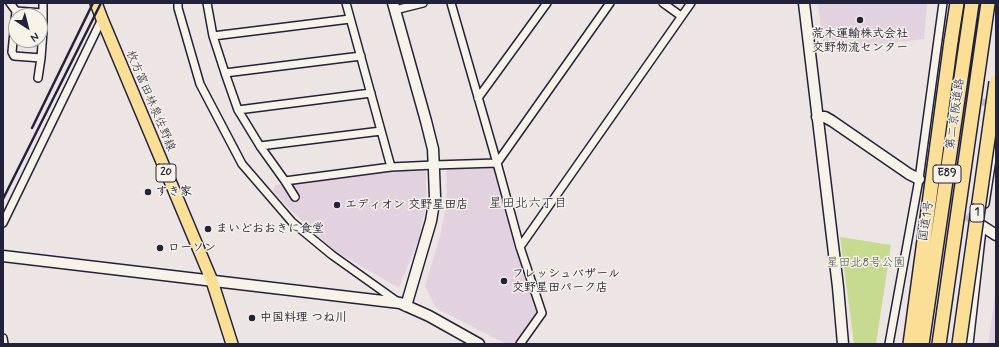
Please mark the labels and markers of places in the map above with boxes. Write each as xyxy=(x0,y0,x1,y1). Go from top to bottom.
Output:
marker: 荒木運輸株式会社 交野物流センター xyxy=(855,15,865,25)
place label: 荒木運輸株式会社 交野物流センター xyxy=(812,27,908,55)
place label: すき家 xyxy=(156,185,192,199)
marker: すき家 xyxy=(143,187,153,197)
place label: エディオン 交野星田店 xyxy=(345,198,468,212)
marker: エディオン 交野星田店 xyxy=(332,200,342,210)
place label: まいどおおきに食堂 xyxy=(216,222,324,236)
marker: まいどおおきに食堂 xyxy=(203,224,213,234)
place label: ローソン xyxy=(168,241,216,255)
marker: ローソン xyxy=(155,243,165,253)
place label: フレッシュバザール 交野星田パーク店 xyxy=(512,267,620,295)
marker: フレッシュバザール 交野星田パーク店 xyxy=(499,276,509,286)
place label: 中国料理 つね川 xyxy=(260,311,347,325)
marker: 中国料理 つね川 xyxy=(247,313,257,323)

